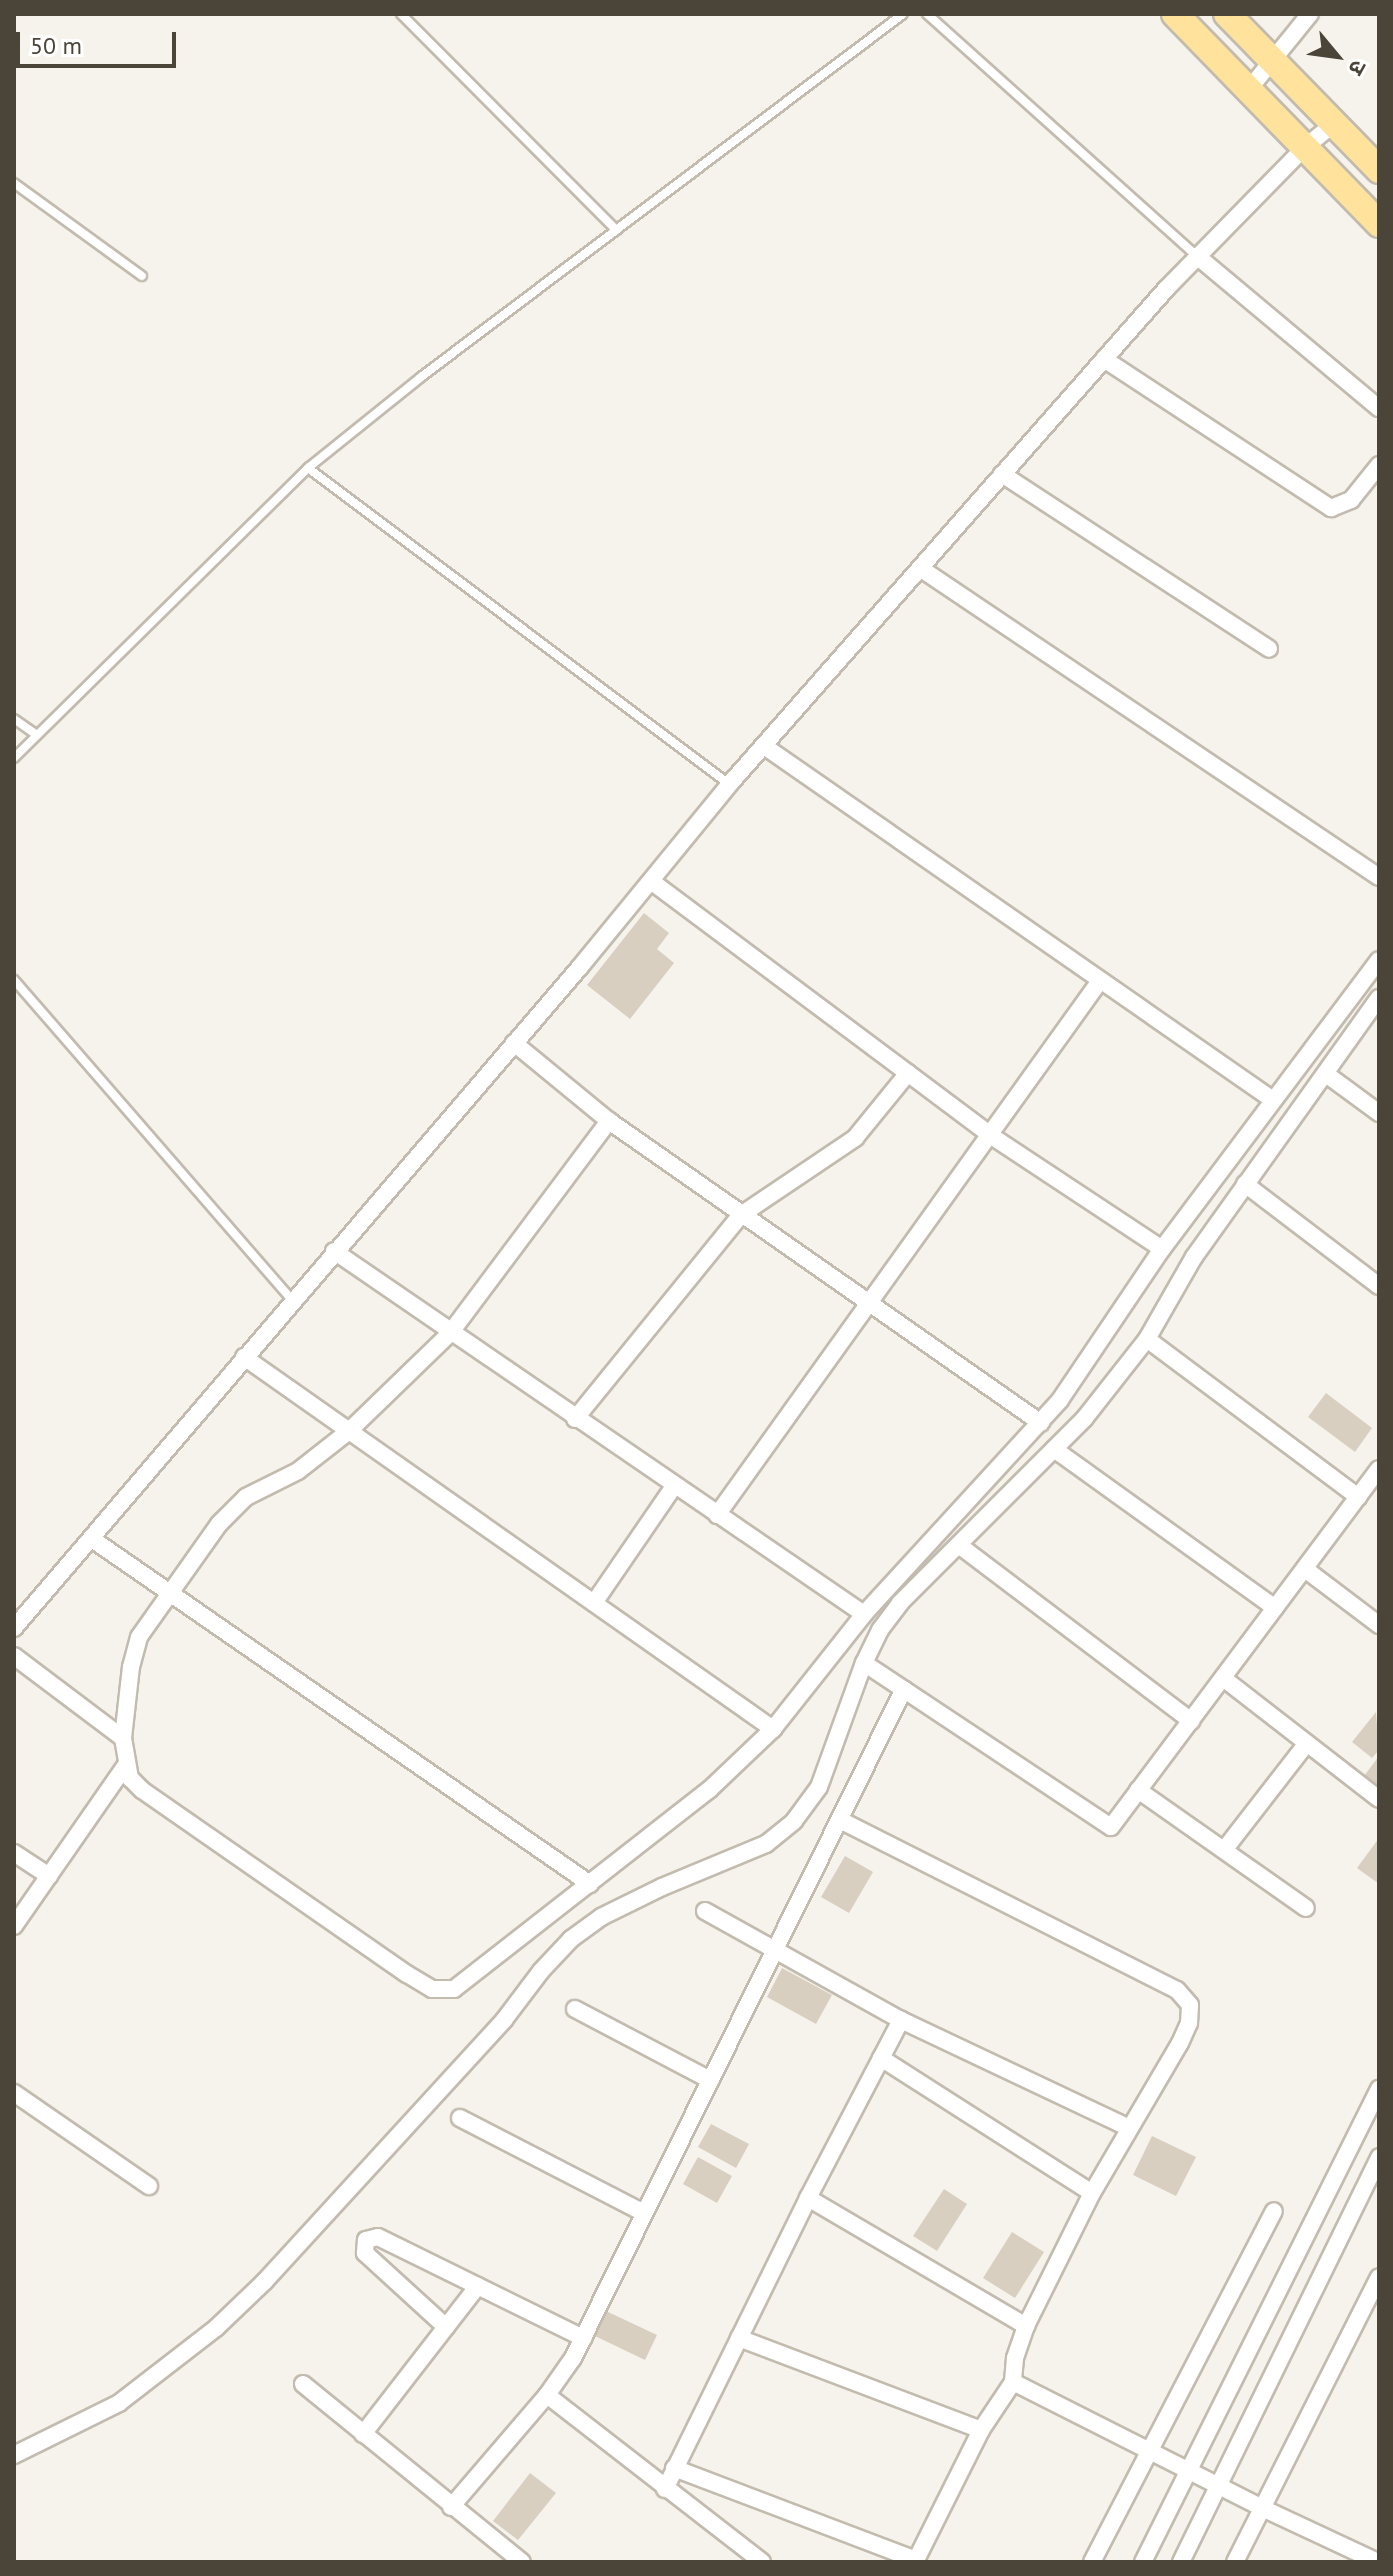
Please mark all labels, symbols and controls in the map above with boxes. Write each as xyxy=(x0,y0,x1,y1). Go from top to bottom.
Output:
scale bar xyxy=(20,16,180,66)
north arrow xyxy=(1297,16,1377,96)
text: 50 m xyxy=(30,30,82,61)
text: उ xyxy=(1343,55,1373,80)

